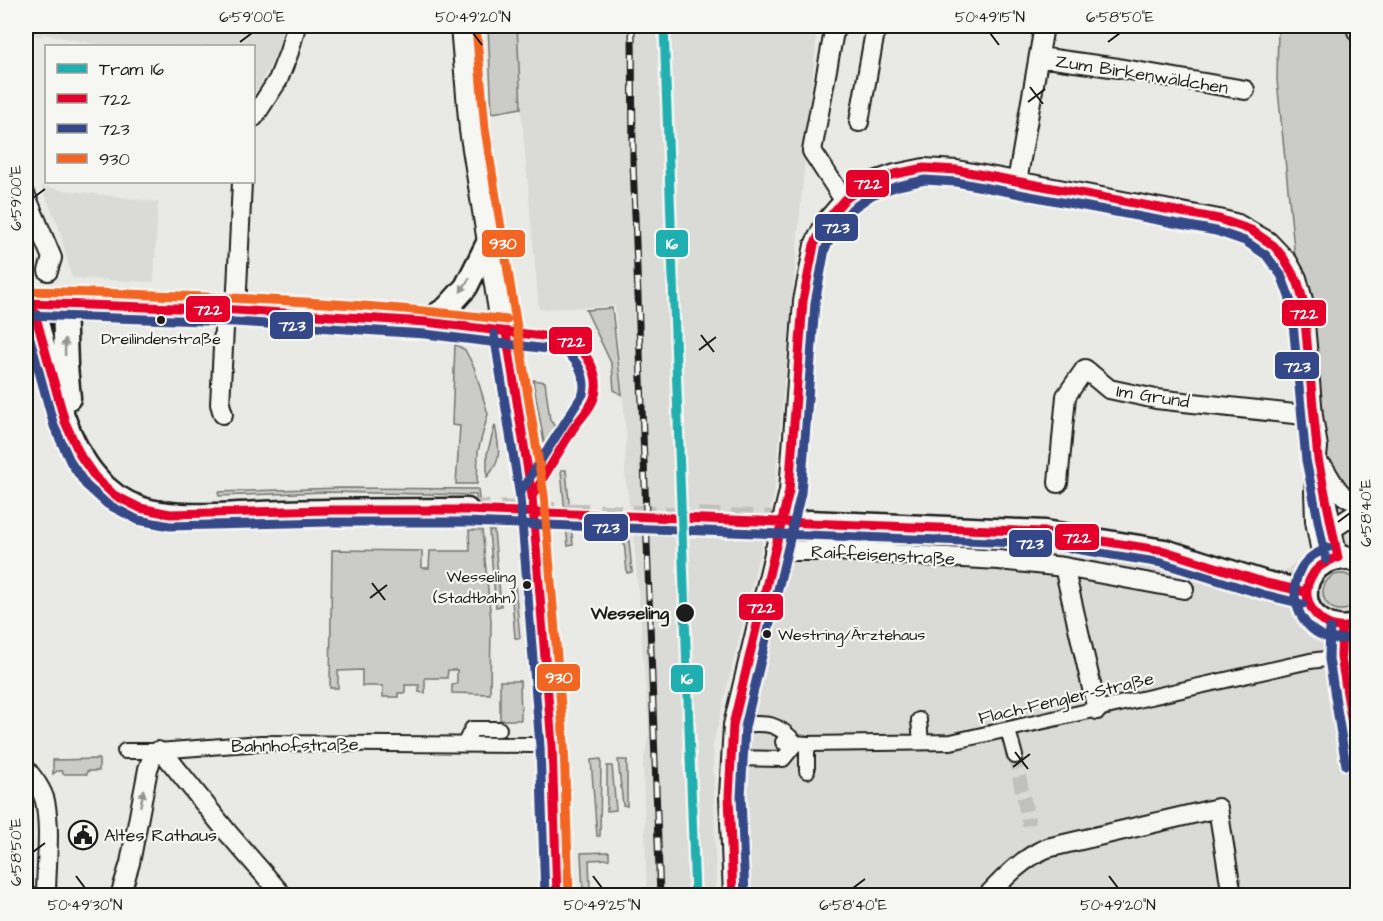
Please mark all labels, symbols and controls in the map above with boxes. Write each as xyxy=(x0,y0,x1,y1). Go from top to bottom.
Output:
text: 6°59'00"E xyxy=(219,7,285,28)
text: 50°49'20"N xyxy=(435,7,511,28)
text: 50°49'15"N xyxy=(955,7,1025,28)
text: 6°58'50"E xyxy=(1086,7,1154,28)
legend xyxy=(45,45,255,183)
street label: Zum Birkenwäldchen xyxy=(1054,48,1230,100)
text: Tram 16 xyxy=(99,57,164,82)
text: 722 xyxy=(99,87,131,112)
text: 723 xyxy=(99,117,130,142)
text: 930 xyxy=(99,147,130,172)
text: 6°59'00"E xyxy=(6,165,27,231)
line badge: 722 xyxy=(845,169,890,198)
text: 722 xyxy=(853,173,883,195)
line badge: 723 xyxy=(814,213,859,242)
text: 723 xyxy=(821,217,850,239)
line badge: 930 xyxy=(481,229,526,258)
line badge: 16 xyxy=(655,229,689,258)
text: 930 xyxy=(489,233,517,255)
text: 16 xyxy=(666,233,678,255)
one-way arrow xyxy=(460,277,471,293)
line badge: 722 xyxy=(185,295,231,323)
text: 722 xyxy=(193,299,223,321)
line badge: 722 xyxy=(1281,299,1327,327)
text: 722 xyxy=(1289,303,1319,325)
line badge: 723 xyxy=(269,311,314,340)
marker: Dreilindenstraße xyxy=(155,314,167,326)
text: 723 xyxy=(277,315,306,337)
line badge: 722 xyxy=(548,326,593,355)
place label: Dreilindenstraße xyxy=(101,328,221,350)
text: 722 xyxy=(556,331,586,353)
one-way arrow xyxy=(61,338,70,357)
line badge: 723 xyxy=(1274,351,1320,380)
text: 723 xyxy=(1282,356,1311,378)
street label: Im Grund xyxy=(1115,378,1191,415)
text: 6°58'40"E xyxy=(1356,479,1377,547)
line badge: 723 xyxy=(583,513,629,542)
text: 723 xyxy=(591,517,620,539)
line badge: 722 xyxy=(1054,523,1100,551)
text: 722 xyxy=(1062,527,1092,549)
line badge: 723 xyxy=(1008,529,1053,558)
text: 723 xyxy=(1015,533,1044,555)
street label: Raiffeisenstraße xyxy=(810,539,956,572)
place label: Wesseling (Stadtbahn) xyxy=(433,566,516,609)
marker: Wesseling (Stadtbahn) xyxy=(521,579,533,591)
line badge: 722 xyxy=(738,593,784,621)
text: 722 xyxy=(746,597,776,619)
place label: Wesseling xyxy=(590,601,670,627)
marker: Wesseling xyxy=(674,602,696,624)
place label: Westring/Ärztehaus xyxy=(778,624,925,647)
marker: Westring/Ärztehaus xyxy=(761,628,773,640)
line badge: 930 xyxy=(536,663,581,692)
line badge: 16 xyxy=(670,664,704,693)
street label: Flach-Fengler-Straße xyxy=(976,666,1157,732)
text: 930 xyxy=(545,667,573,689)
text: 16 xyxy=(681,668,693,690)
street label: Bahnhofstraße xyxy=(231,732,359,759)
one-way arrow xyxy=(138,788,147,807)
text: 6°58'50"E xyxy=(6,818,27,886)
public building icon: Altes Rathaus xyxy=(67,819,99,851)
place label: Altes Rathaus xyxy=(104,823,217,848)
text: 50°49'30"N xyxy=(48,895,122,916)
text: 50°49'25"N xyxy=(564,895,640,916)
text: 6°58'40"E xyxy=(819,895,887,916)
text: 50°49'20"N xyxy=(1080,895,1156,916)

